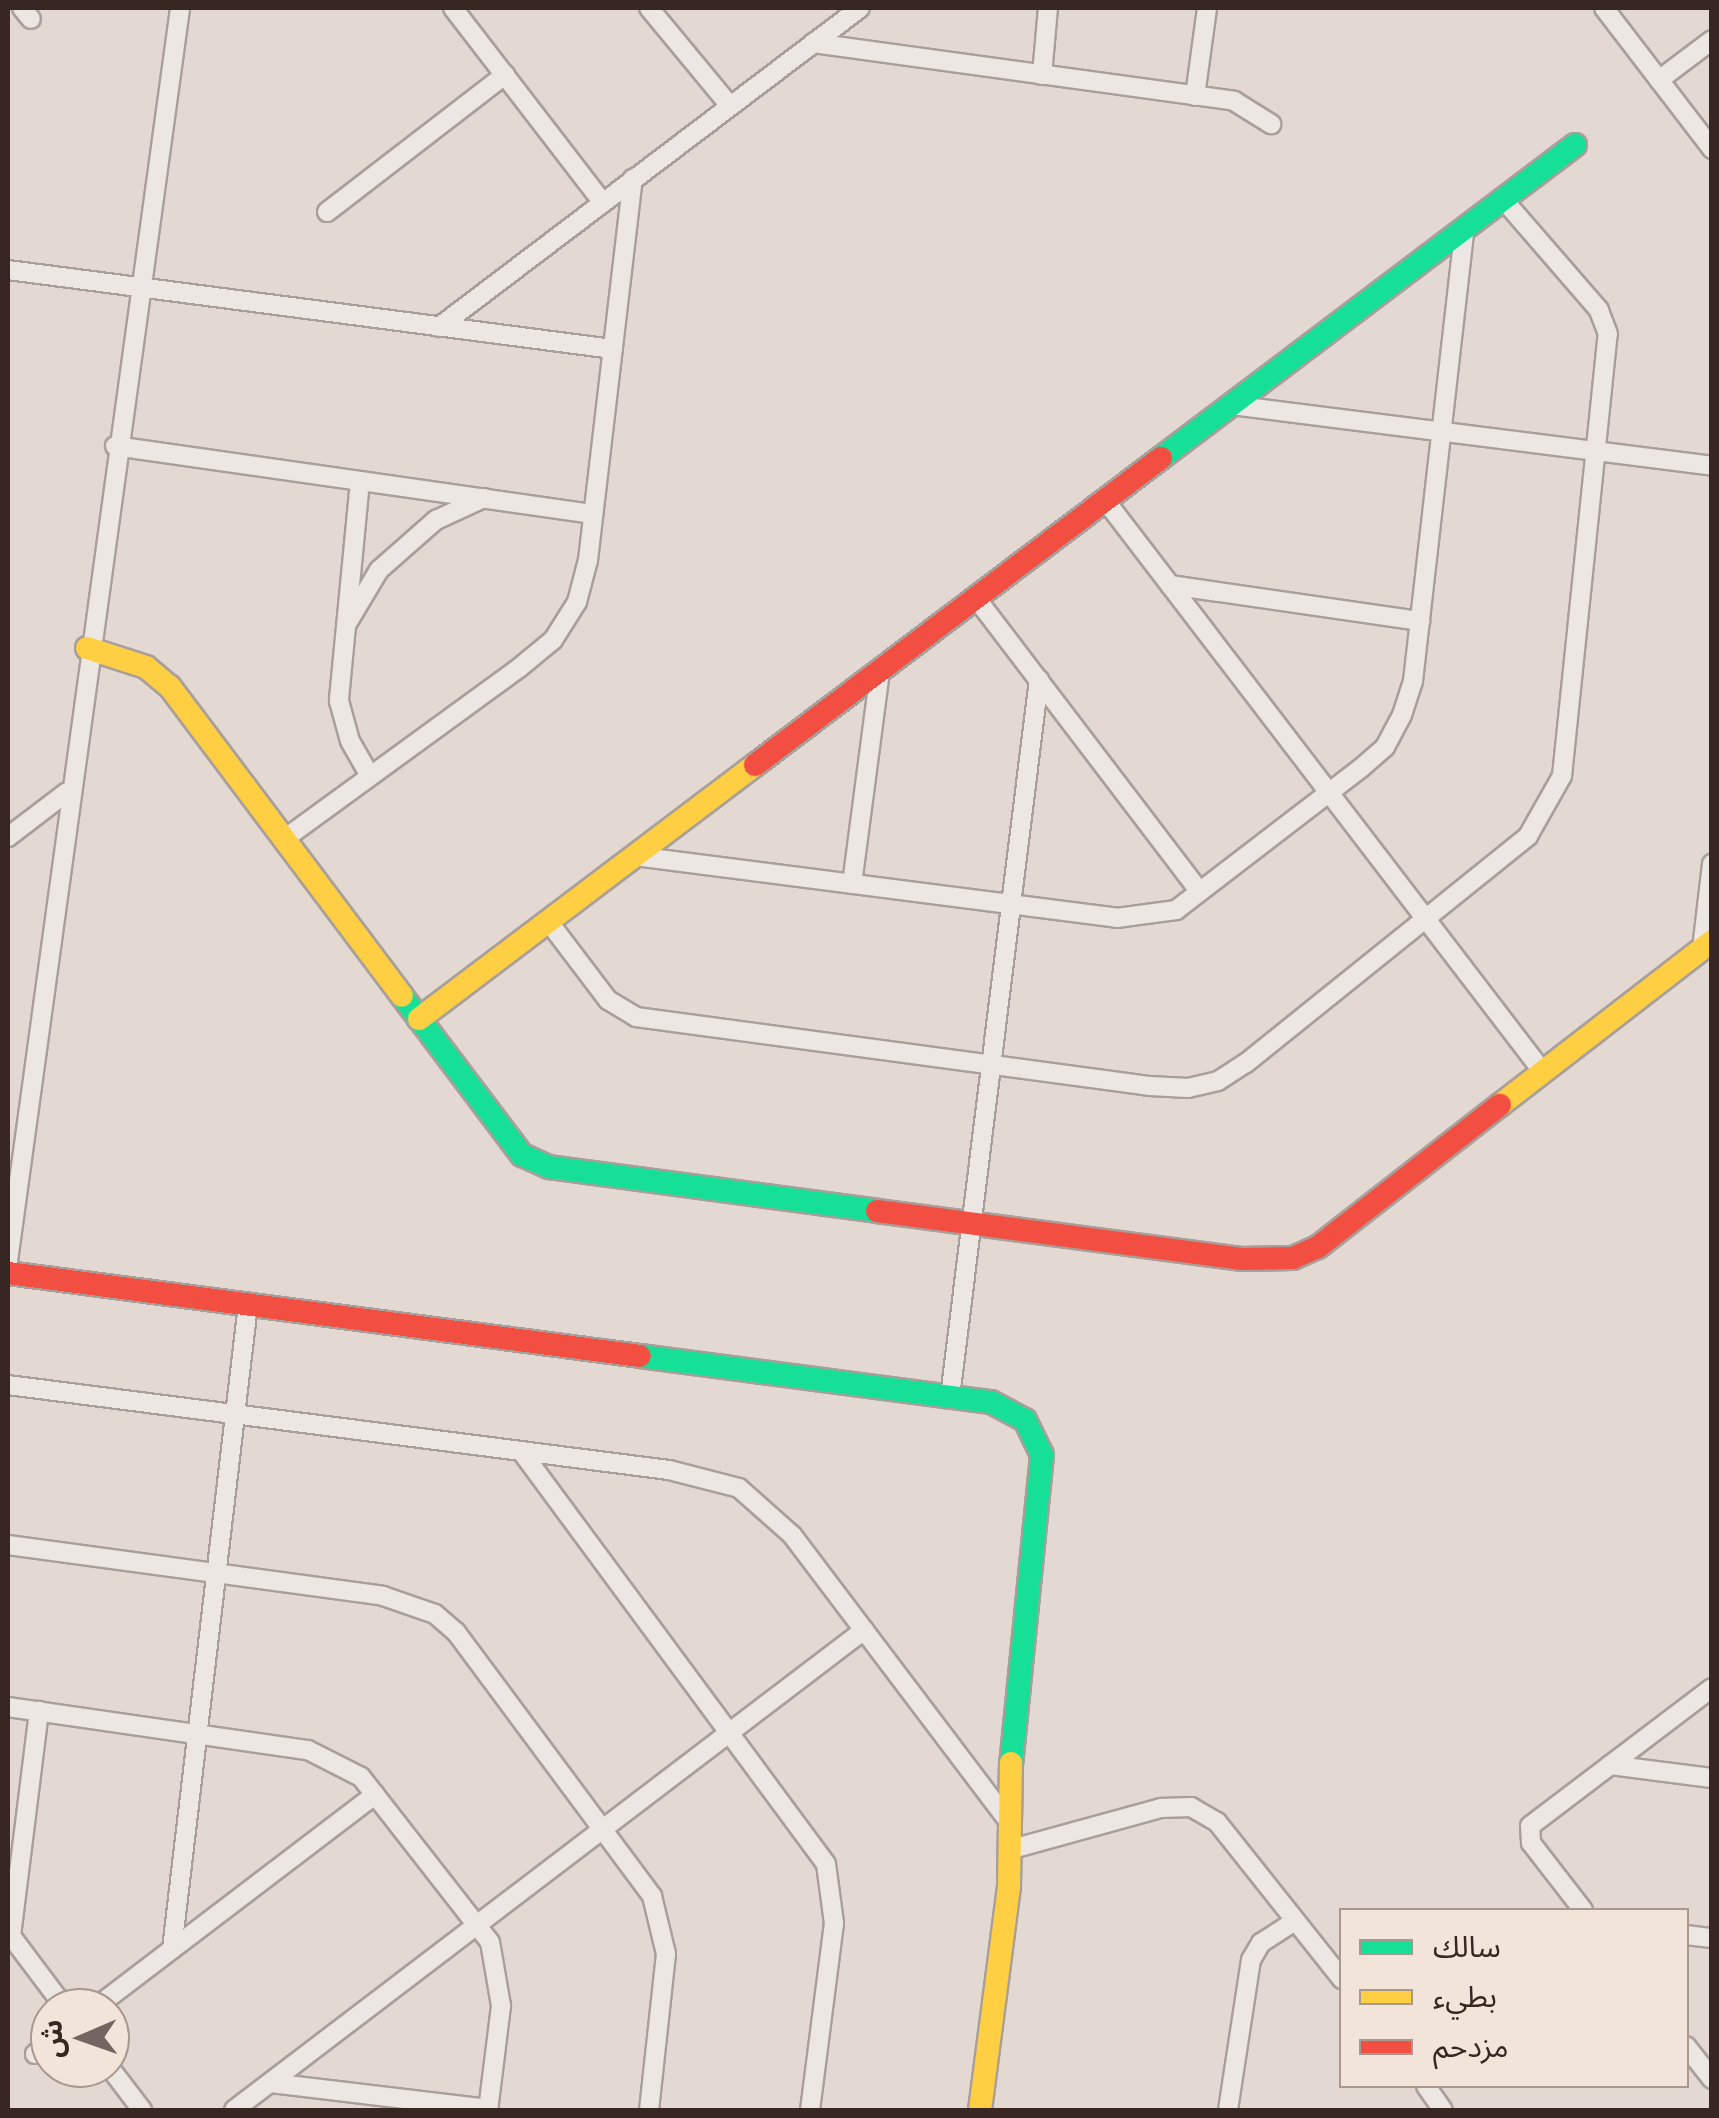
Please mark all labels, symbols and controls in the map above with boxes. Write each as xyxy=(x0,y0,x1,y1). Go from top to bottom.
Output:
legend xyxy=(1339,1908,1689,2088)
text: سالك xyxy=(1433,1926,1501,1965)
text: بطيء xyxy=(1433,1976,1497,2015)
north arrow xyxy=(30,1988,130,2088)
text: ش xyxy=(32,2019,71,2059)
text: مزدحم xyxy=(1433,2026,1509,2065)

